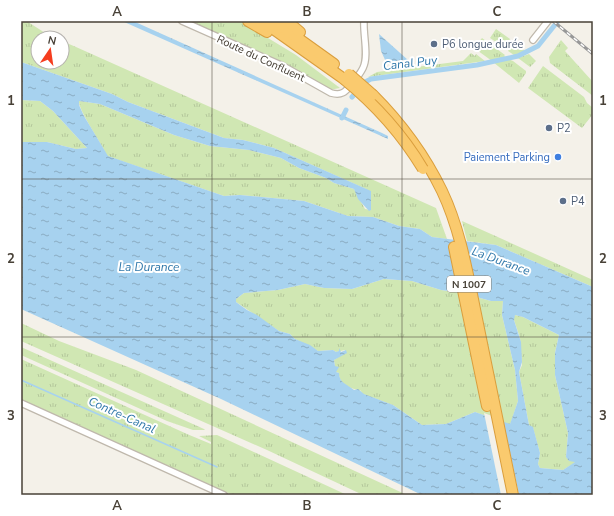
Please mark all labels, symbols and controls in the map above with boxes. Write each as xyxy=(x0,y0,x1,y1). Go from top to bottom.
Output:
text: A xyxy=(112,3,122,21)
text: B xyxy=(303,3,312,21)
text: C xyxy=(493,3,502,21)
north arrow xyxy=(30,30,70,70)
street label: Route du Confluent xyxy=(214,31,308,86)
text: N xyxy=(46,33,58,49)
place label: P6 longue durée xyxy=(442,37,524,52)
marker: P6 longue durée xyxy=(429,39,439,49)
water label: Canal Puy xyxy=(382,52,439,74)
text: 1 xyxy=(7,92,15,110)
text: 1 xyxy=(599,92,607,110)
place label: P2 xyxy=(557,121,571,136)
marker: P2 xyxy=(544,123,554,133)
place label: Paiement Parking xyxy=(464,150,550,165)
marker: Paiement Parking xyxy=(553,152,563,162)
place label: P4 xyxy=(571,194,585,209)
marker: P4 xyxy=(558,196,568,206)
water label: La Durance xyxy=(470,243,533,279)
text: 2 xyxy=(7,250,15,268)
text: 2 xyxy=(599,250,607,268)
water label: La Durance xyxy=(119,259,180,275)
road number: N 1007 xyxy=(447,276,491,292)
water label: Contre-Canal xyxy=(86,393,159,437)
text: 3 xyxy=(7,407,15,425)
text: 3 xyxy=(599,407,607,425)
text: A xyxy=(112,497,122,515)
text: B xyxy=(303,497,312,515)
text: C xyxy=(493,497,502,515)

